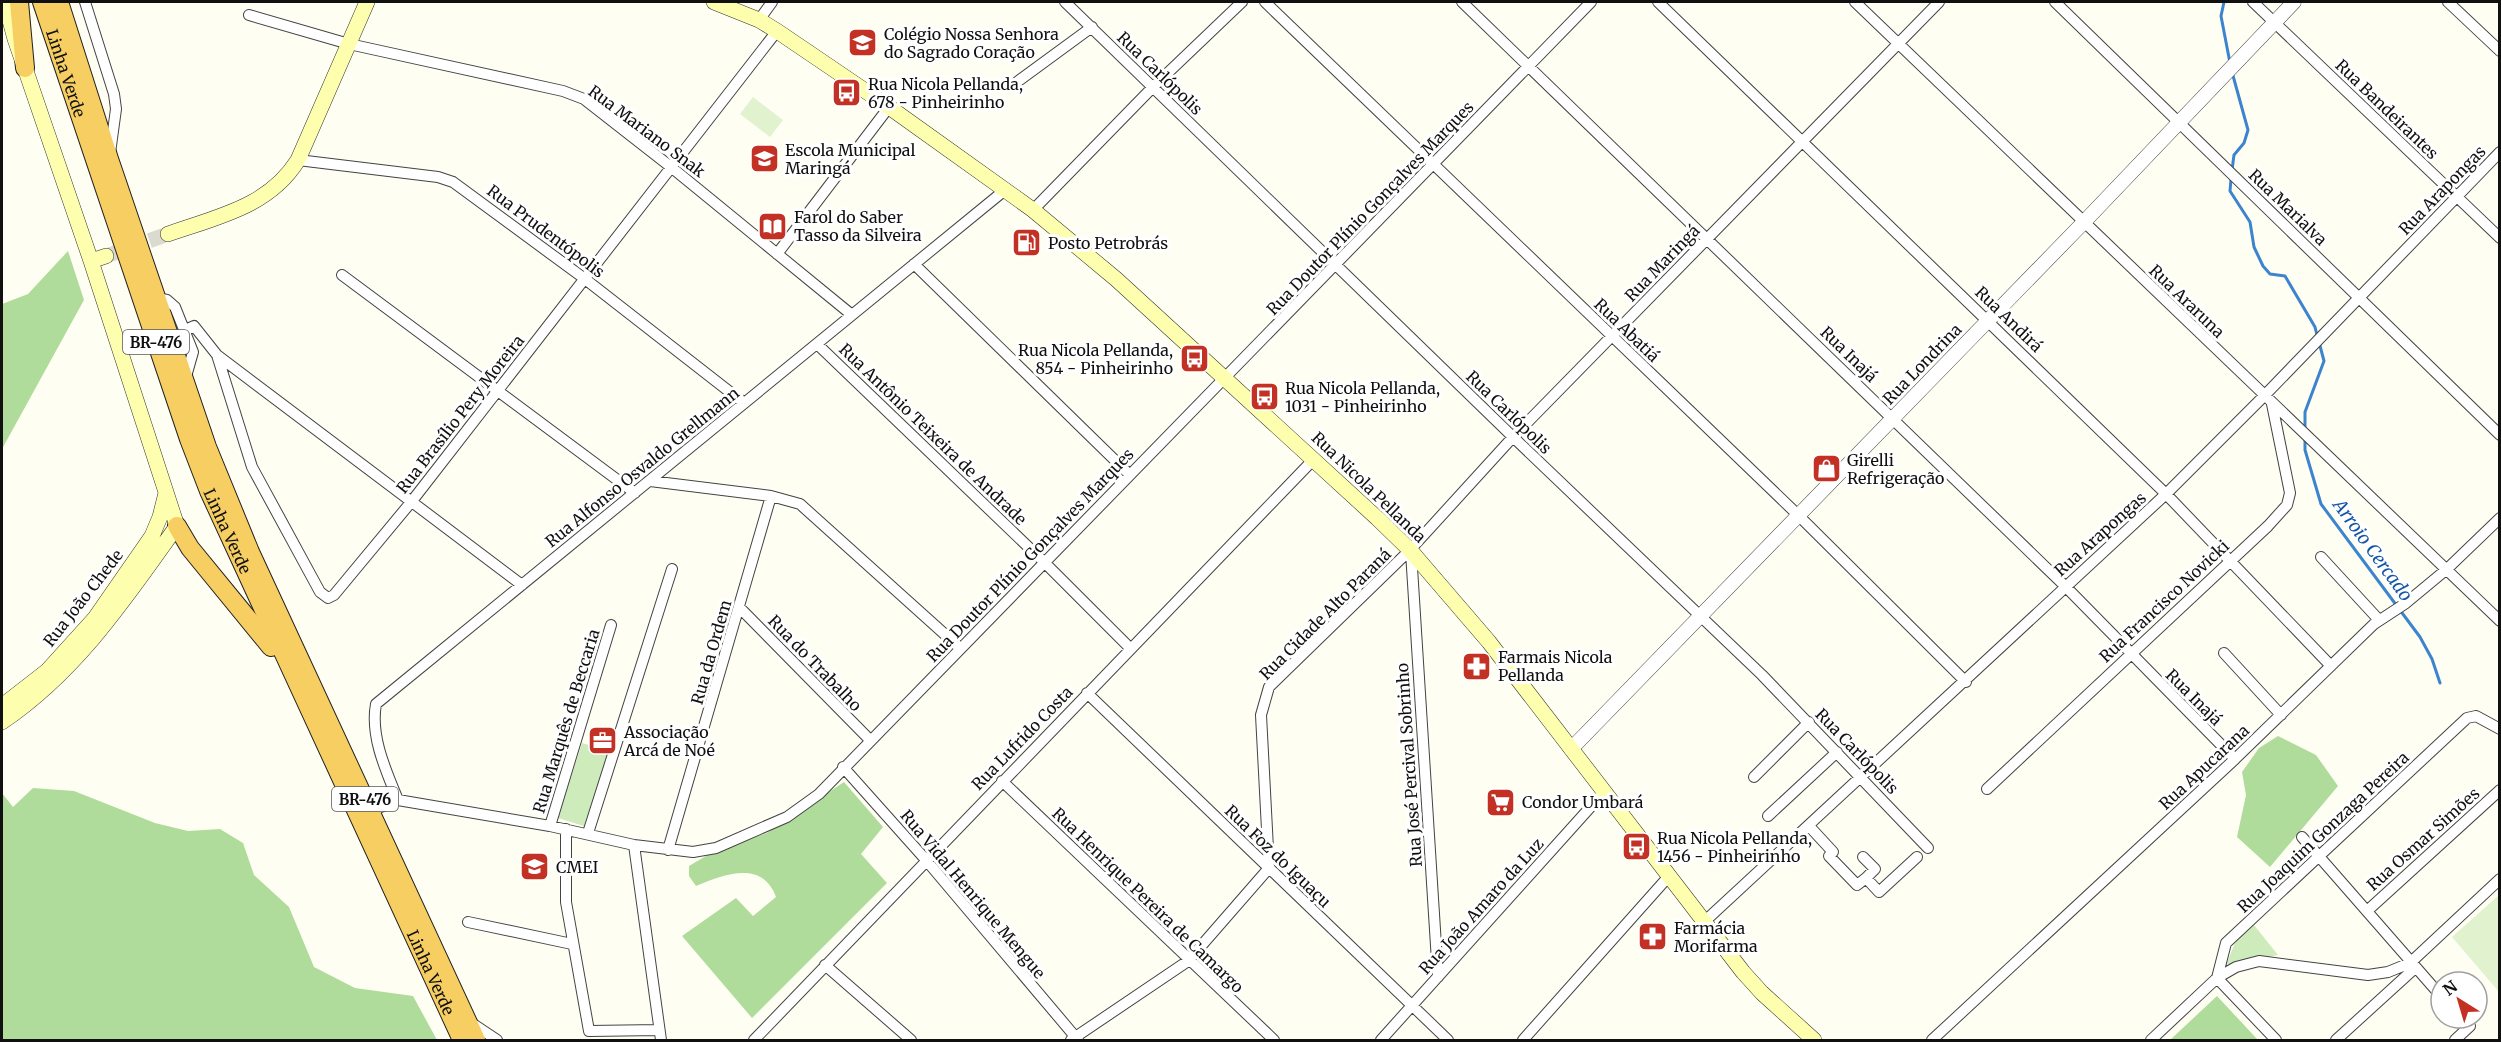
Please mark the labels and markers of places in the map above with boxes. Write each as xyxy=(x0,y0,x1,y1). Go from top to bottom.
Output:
place label: Colégio Nossa Senhora do Sagrado Coração xyxy=(884,24,1059,62)
school or university icon: Colégio Nossa Senhora do Sagrado Coração xyxy=(847,27,879,59)
place label: Rua Nicola Pellanda, 678 - Pinheirinho xyxy=(868,74,1023,112)
bus stop icon: Rua Nicola Pellanda, 678 - Pinheirinho xyxy=(831,77,863,109)
place label: Escola Municipal Maringá xyxy=(785,140,916,178)
school or university icon: Escola Municipal Maringá xyxy=(748,143,780,175)
place label: Farol do Saber Tasso da Silveira xyxy=(794,207,922,245)
library icon: Farol do Saber Tasso da Silveira xyxy=(757,210,789,242)
fuel station icon: Posto Petrobrás xyxy=(1011,227,1043,259)
place label: Posto Petrobrás xyxy=(1048,233,1168,253)
place label: Rua Nicola Pellanda, 854 - Pinheirinho xyxy=(1018,340,1173,378)
bus stop icon: Rua Nicola Pellanda, 854 - Pinheirinho xyxy=(1178,343,1210,375)
place label: Rua Nicola Pellanda, 1031 - Pinheirinho xyxy=(1285,378,1440,416)
bus stop icon: Rua Nicola Pellanda, 1031 - Pinheirinho xyxy=(1248,381,1280,413)
place label: Girelli Refrigeração xyxy=(1847,450,1944,488)
shop icon: Girelli Refrigeração xyxy=(1810,453,1842,485)
place label: Farmais Nicola Pellanda xyxy=(1498,647,1613,685)
pharmacy icon: Farmais Nicola Pellanda xyxy=(1461,650,1493,682)
place label: Associação Arcá de Noé xyxy=(623,722,715,760)
office icon: Associação Arcá de Noé xyxy=(587,725,619,757)
supermarket icon: Condor Umbará xyxy=(1485,786,1517,818)
place label: Condor Umbará xyxy=(1522,792,1644,812)
place label: Rua Nicola Pellanda, 1456 - Pinheirinho xyxy=(1657,828,1812,866)
bus stop icon: Rua Nicola Pellanda, 1456 - Pinheirinho xyxy=(1620,831,1652,863)
school or university icon: CMEI xyxy=(519,851,551,883)
place label: CMEI xyxy=(556,857,598,877)
place label: Farmácia Morifarma xyxy=(1674,918,1758,956)
pharmacy icon: Farmácia Morifarma xyxy=(1637,921,1669,953)

